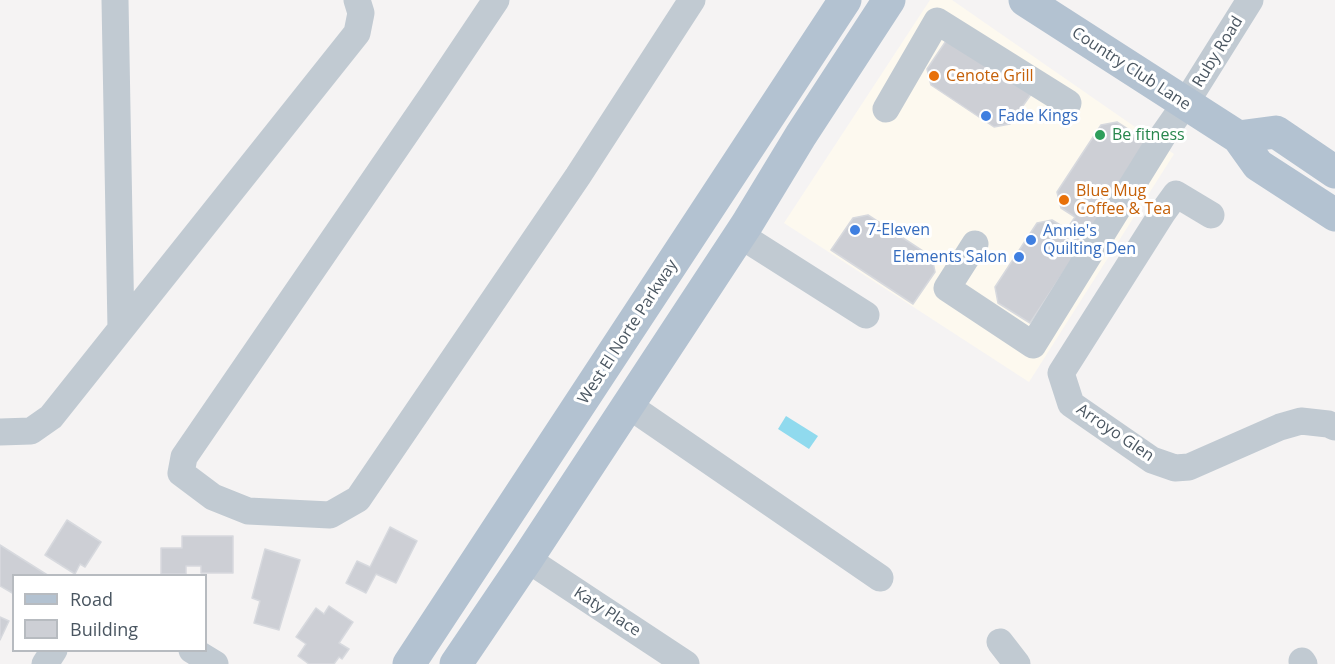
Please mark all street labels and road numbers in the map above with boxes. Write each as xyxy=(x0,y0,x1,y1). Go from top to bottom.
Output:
street label: Ruby Road xyxy=(1189,13,1247,91)
street label: Country Club Lane xyxy=(1068,23,1194,115)
street label: West El Norte Parkway xyxy=(574,256,682,408)
street label: Arroyo Glen xyxy=(1073,400,1157,466)
street label: Katy Place xyxy=(570,583,644,641)

